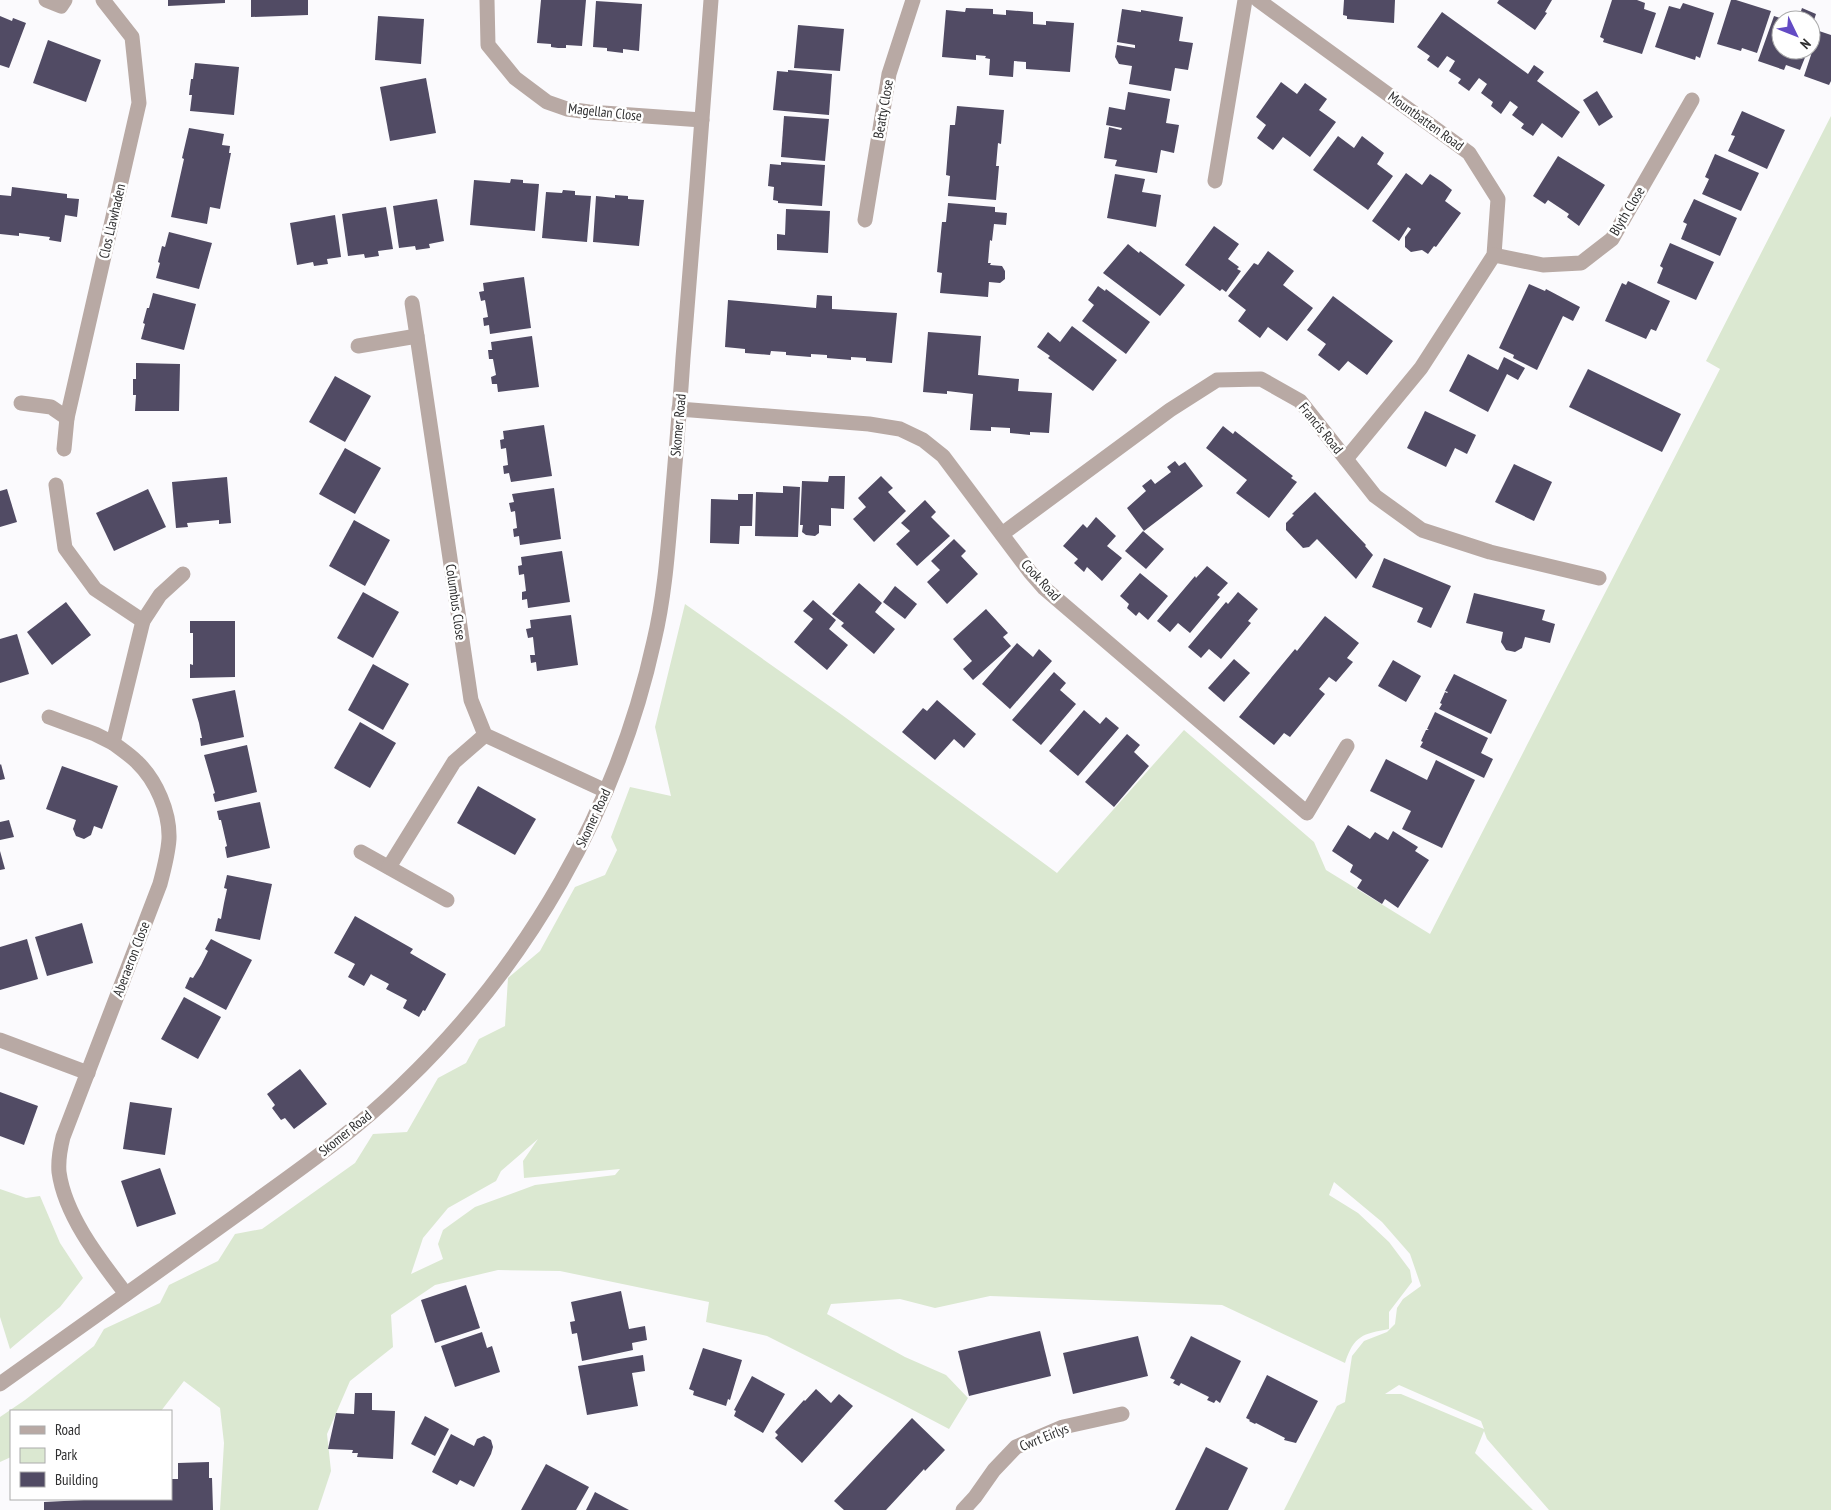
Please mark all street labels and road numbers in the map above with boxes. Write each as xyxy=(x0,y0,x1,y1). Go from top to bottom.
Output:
street label: Beatty Close xyxy=(869,78,897,140)
street label: Mountbatten Road xyxy=(1385,88,1467,154)
street label: Magellan Close xyxy=(567,99,643,125)
street label: Clos Llawhaden xyxy=(95,182,129,260)
street label: Blyth Close xyxy=(1605,183,1649,239)
street label: Skomer Road xyxy=(666,393,690,457)
street label: Francis Road xyxy=(1295,399,1347,457)
street label: Cook Road xyxy=(1017,556,1065,604)
street label: Columbus Close xyxy=(442,563,470,641)
street label: Skomer Road xyxy=(572,786,614,850)
street label: Aberaeron Close xyxy=(108,919,154,999)
street label: Skomer Road xyxy=(315,1106,375,1160)
street label: Cwrt Eirlys xyxy=(1017,1419,1071,1455)

